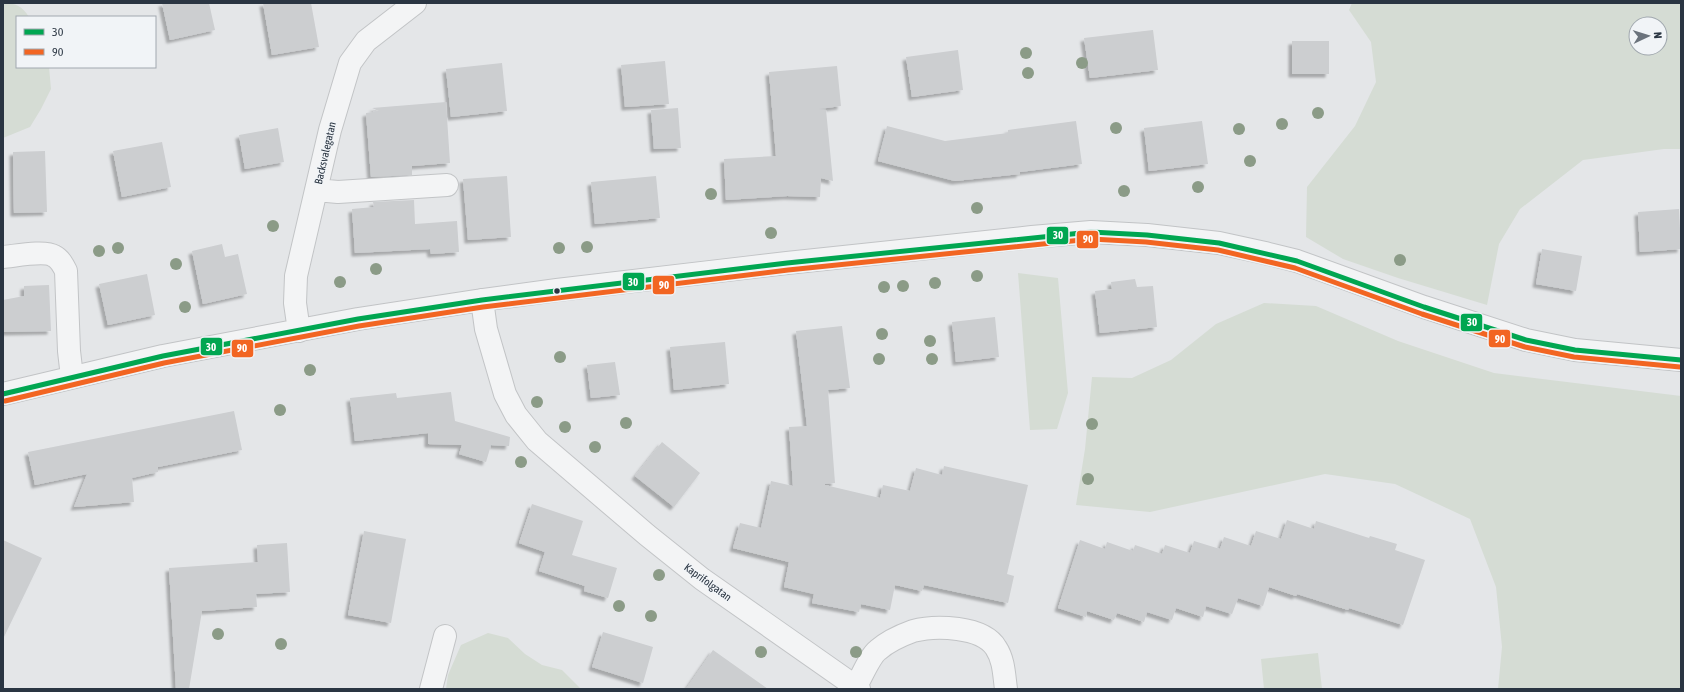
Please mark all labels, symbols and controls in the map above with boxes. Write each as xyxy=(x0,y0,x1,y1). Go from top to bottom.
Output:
legend xyxy=(16,16,156,68)
north arrow xyxy=(1628,16,1668,56)
text: 30 xyxy=(52,25,64,39)
text: N xyxy=(1652,32,1664,39)
text: 90 xyxy=(52,45,64,59)
street label: Backsvalegatan xyxy=(312,121,338,185)
line badge: 30 xyxy=(1046,226,1069,245)
text: 30 xyxy=(1053,229,1063,241)
line badge: 90 xyxy=(1076,230,1099,249)
text: 90 xyxy=(1083,233,1093,245)
line badge: 30 xyxy=(622,272,645,291)
line badge: 90 xyxy=(652,275,675,295)
text: 30 xyxy=(628,276,638,288)
text: 90 xyxy=(659,279,669,291)
unlabelled marker xyxy=(552,286,562,296)
line badge: 30 xyxy=(1460,313,1483,332)
text: 30 xyxy=(1467,316,1477,328)
line badge: 90 xyxy=(1488,329,1511,348)
text: 90 xyxy=(1495,333,1505,345)
line badge: 30 xyxy=(200,337,223,356)
line badge: 90 xyxy=(231,339,254,358)
text: 30 xyxy=(206,341,216,353)
text: 90 xyxy=(237,342,247,354)
street label: Kaprifolgatan xyxy=(682,561,734,603)

